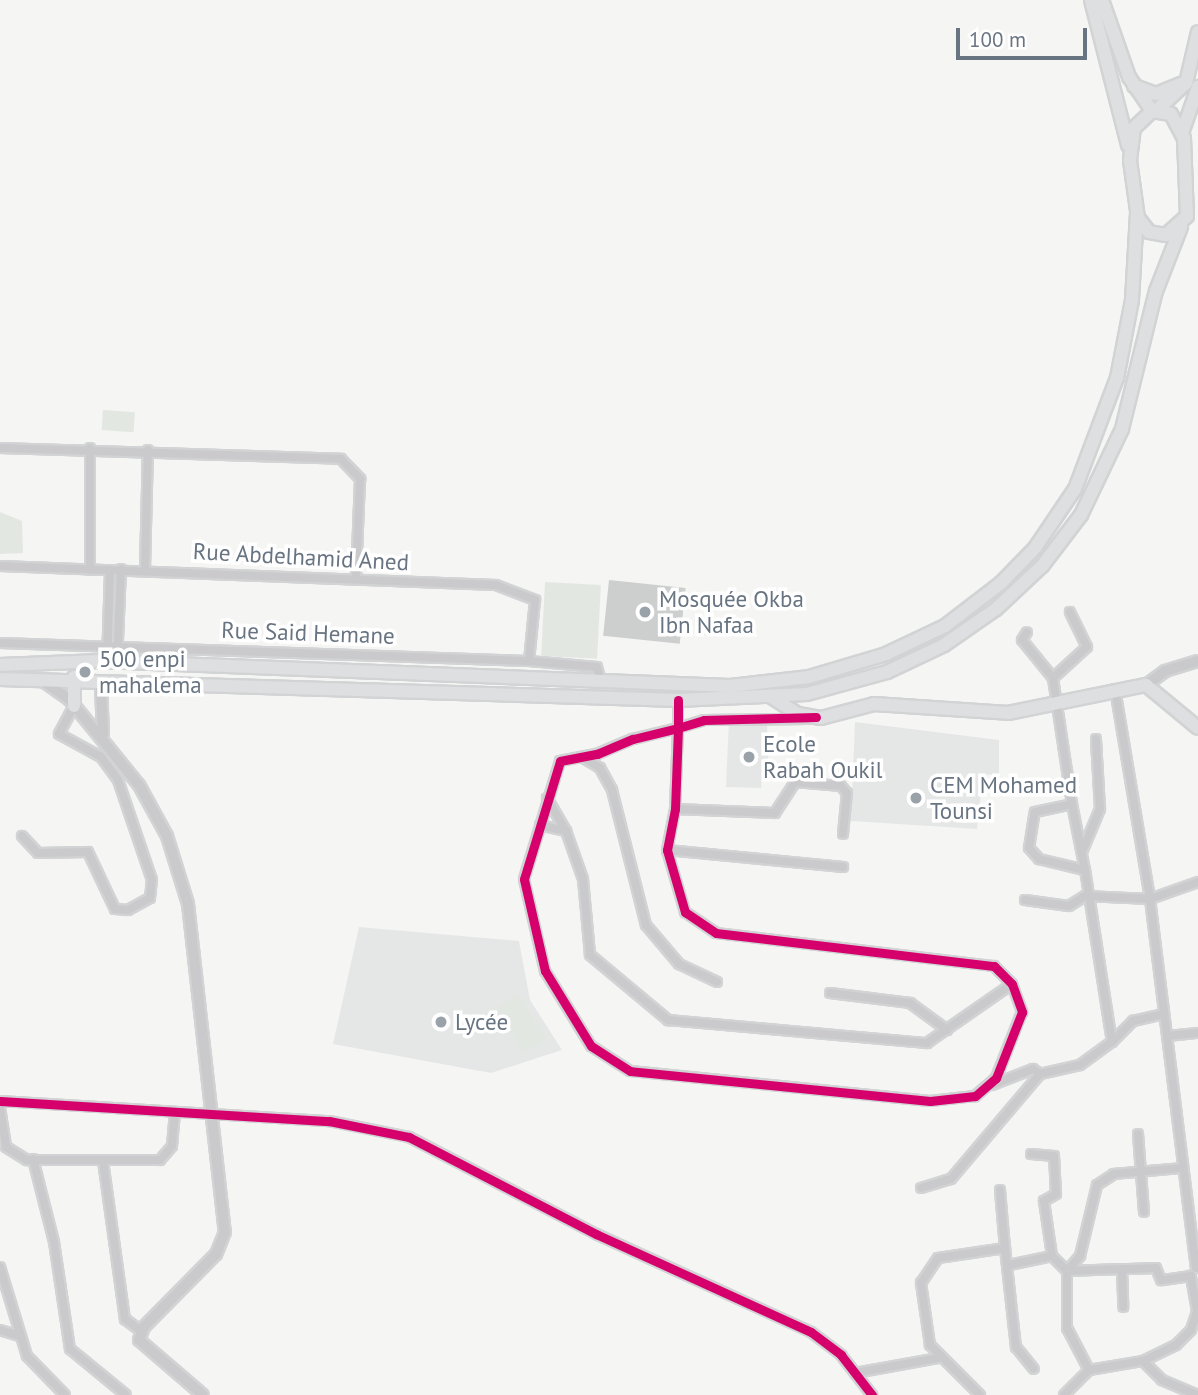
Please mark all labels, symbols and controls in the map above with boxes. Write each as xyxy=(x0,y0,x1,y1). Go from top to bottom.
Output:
scale bar xyxy=(960,14,1091,58)
text: 100 m xyxy=(969,26,1026,53)
street label: Rue Abdelhamid Aned xyxy=(192,538,410,576)
place label: Mosquée Okba Ibn Nafaa xyxy=(659,585,804,639)
marker: Mosquée Okba Ibn Nafaa xyxy=(637,604,653,620)
street label: Rue Said Hemane xyxy=(221,616,395,650)
place label: 500 enpi mahalema xyxy=(99,645,202,699)
marker: 500 enpi mahalema xyxy=(77,664,93,680)
place label: Ecole Rabah Oukil xyxy=(763,730,882,784)
marker: Ecole Rabah Oukil xyxy=(741,749,757,765)
place label: CEM Mohamed Tounsi xyxy=(930,771,1077,825)
marker: CEM Mohamed Tounsi xyxy=(908,790,924,806)
place label: Lycée xyxy=(455,1008,508,1036)
marker: Lycée xyxy=(433,1014,449,1030)

